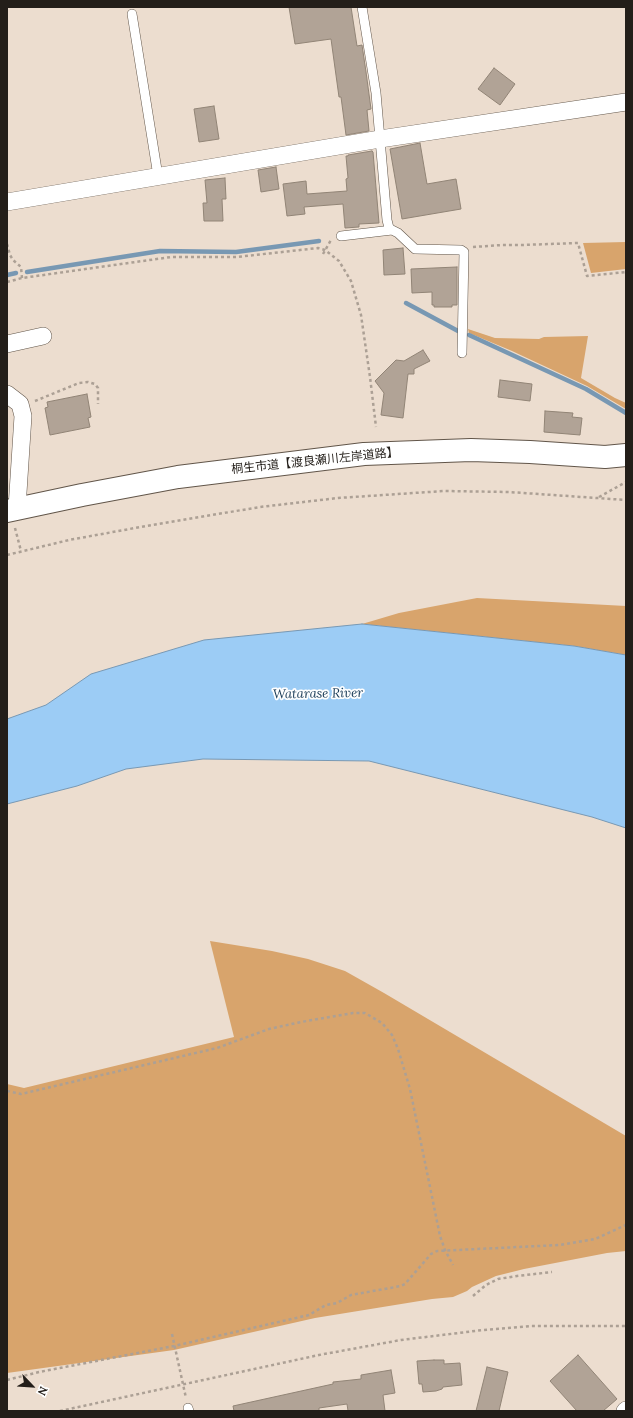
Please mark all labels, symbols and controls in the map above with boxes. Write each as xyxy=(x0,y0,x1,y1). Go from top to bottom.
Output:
street label: 桐生市道【渡良瀬川左岸道路】 xyxy=(231,445,399,477)
water label: Watarase River xyxy=(273,685,363,703)
north arrow xyxy=(12,1366,52,1406)
text: N xyxy=(35,1384,51,1398)

